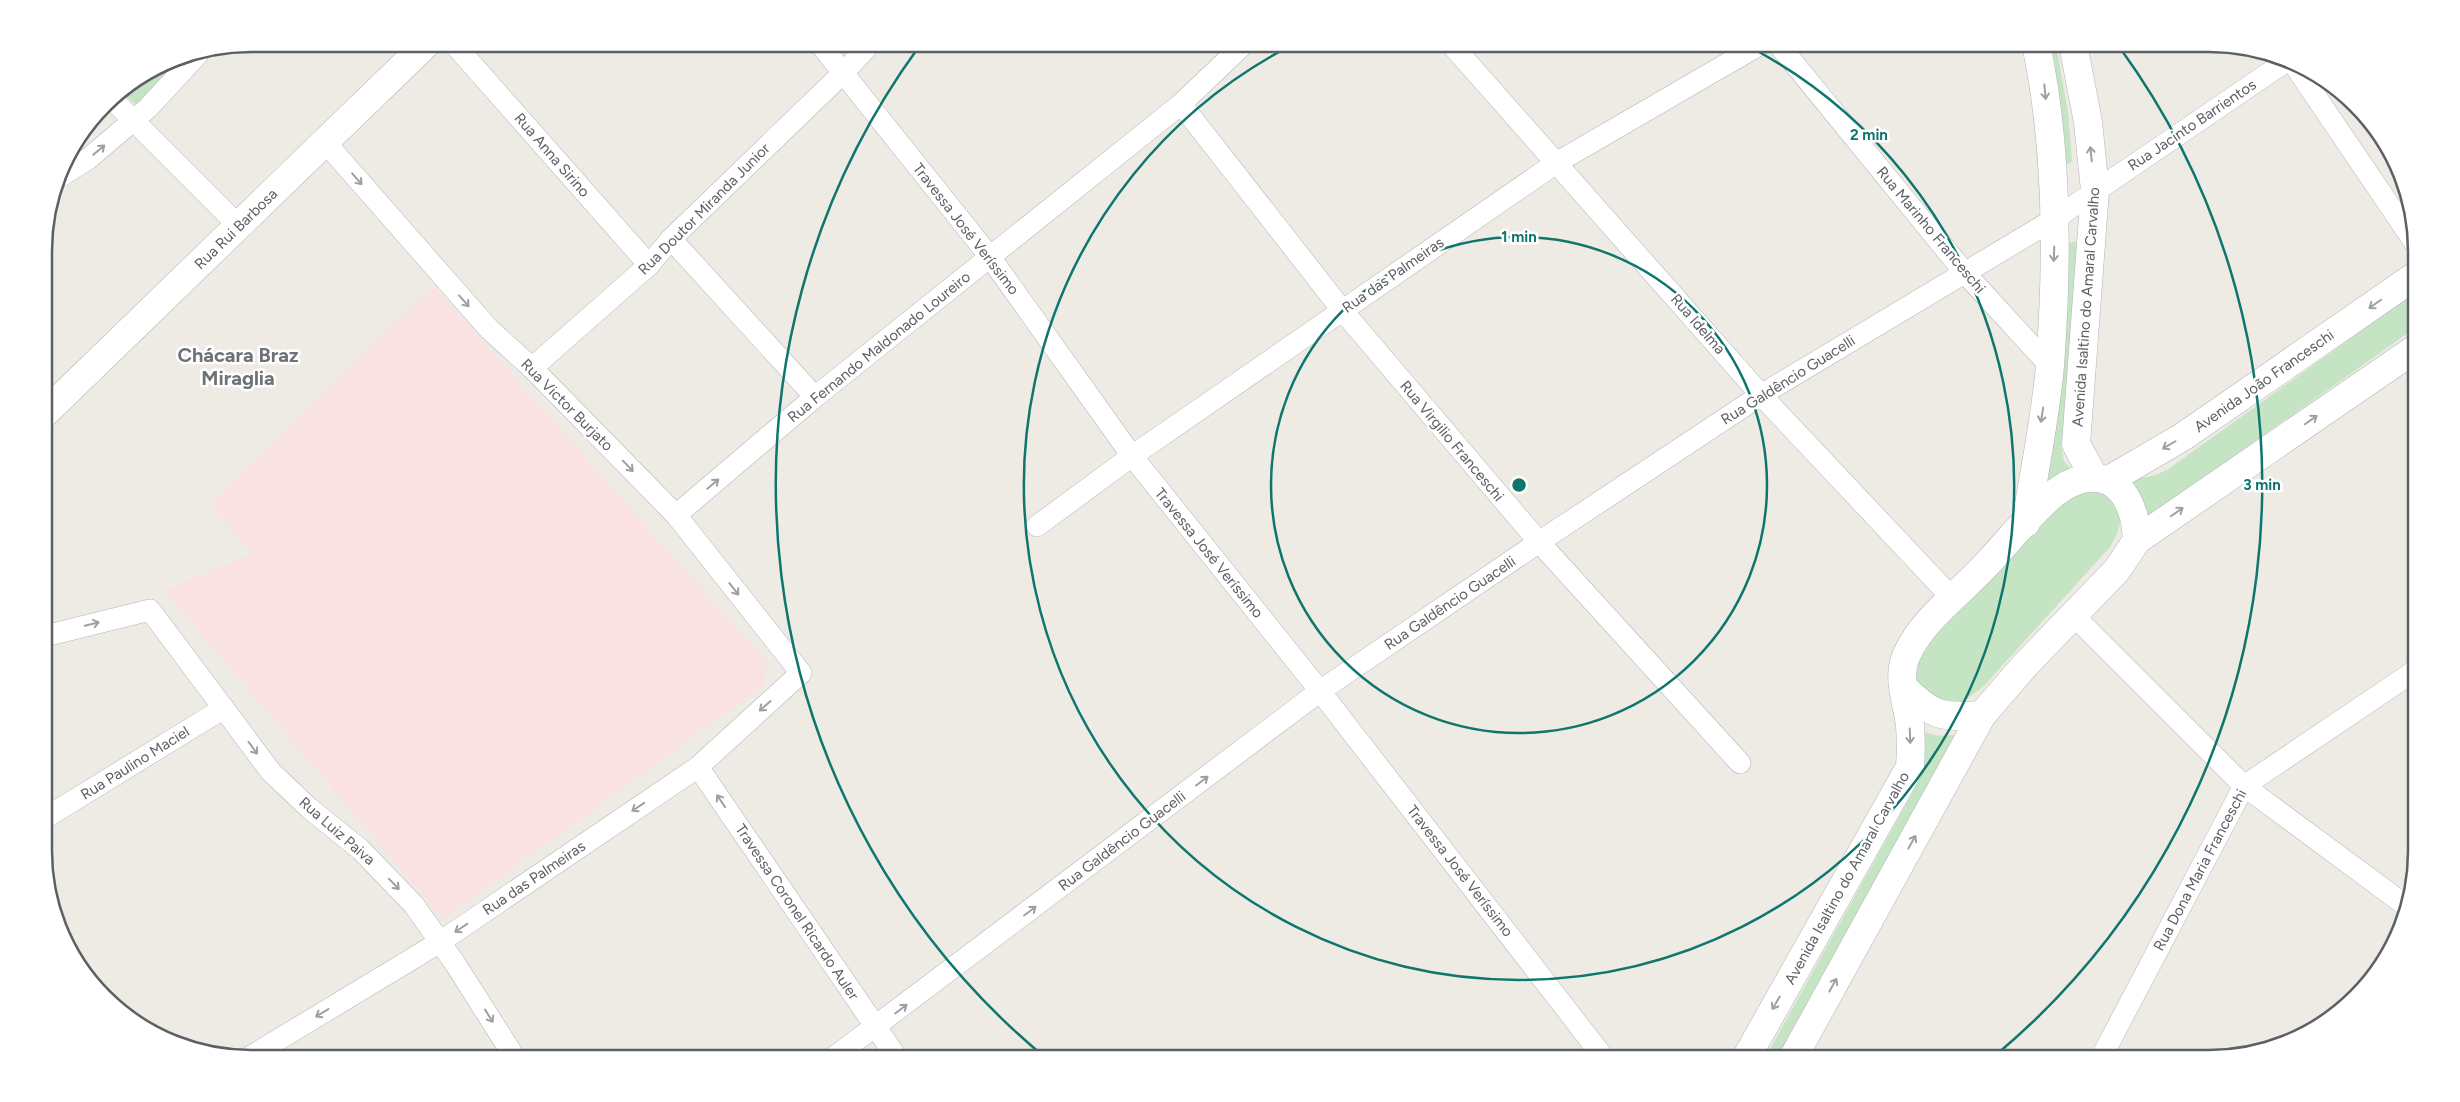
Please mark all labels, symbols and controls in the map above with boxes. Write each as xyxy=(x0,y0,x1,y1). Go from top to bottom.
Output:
street label: Rua Jacinto Barrientos xyxy=(2124,75,2260,175)
one-way arrow xyxy=(2040,83,2050,99)
street label: Rua Anna Sirino xyxy=(511,109,594,201)
text: 2 min xyxy=(1850,126,1888,144)
street label: Rua Doutor Miranda Junior xyxy=(634,139,774,279)
one-way arrow xyxy=(92,144,105,155)
one-way arrow xyxy=(2086,146,2096,162)
street label: Travessa José Veríssimo xyxy=(909,160,1023,299)
street label: Rua Marinho Franceschi xyxy=(1873,163,1989,297)
one-way arrow xyxy=(351,173,363,186)
street label: Rua Rui Barbosa xyxy=(191,185,281,273)
street label: Avenida Isaltino do Amaral Carvalho xyxy=(2069,186,2103,428)
text: 1 min xyxy=(1501,228,1537,246)
street label: Rua das Palmeiras xyxy=(1339,233,1447,317)
one-way arrow xyxy=(2050,245,2059,261)
street label: Rua Fernando Maldonado Loureiro xyxy=(784,268,974,426)
street label: Rua Idelma xyxy=(1667,290,1729,358)
one-way arrow xyxy=(459,295,470,308)
one-way arrow xyxy=(2368,299,2382,309)
street label: Avenida João Franceschi xyxy=(2191,326,2337,436)
street label: Rua Galdêncio Guacelli xyxy=(1718,331,1858,429)
district label: Chácara Braz Miraglia xyxy=(177,343,299,390)
street label: Rua Victor Burjato xyxy=(517,355,617,455)
street label: Rua Virgilio Franceschi xyxy=(1396,377,1508,505)
one-way arrow xyxy=(2037,407,2047,423)
one-way arrow xyxy=(2304,415,2318,425)
one-way arrow xyxy=(2162,441,2176,451)
one-way arrow xyxy=(622,460,634,473)
centre of rings xyxy=(1510,476,1528,494)
text: 3 min xyxy=(2243,476,2281,494)
one-way arrow xyxy=(706,478,719,489)
street label: Travessa José Veríssimo xyxy=(1151,484,1267,622)
one-way arrow xyxy=(2170,507,2184,517)
street label: Rua Galdêncio Guacelli xyxy=(1381,552,1519,654)
one-way arrow xyxy=(729,582,740,595)
one-way arrow xyxy=(84,619,100,628)
one-way arrow xyxy=(759,700,772,712)
street label: Rua Paulino Maciel xyxy=(77,722,193,804)
one-way arrow xyxy=(1906,728,1915,744)
one-way arrow xyxy=(247,740,258,754)
street label: Avenida Isaltino do Amaral Carvalho xyxy=(1781,768,1913,987)
one-way arrow xyxy=(1195,776,1209,786)
street label: Rua Dona Maria Franceschi xyxy=(2150,786,2250,954)
street label: Rua Galdêncio Guacelli xyxy=(1055,787,1189,895)
street label: Rua Luiz Paiva xyxy=(295,793,379,869)
one-way arrow xyxy=(716,794,726,808)
one-way arrow xyxy=(632,802,646,812)
street label: Travessa José Veríssimo xyxy=(1403,802,1517,941)
street label: Travessa Coronel Ricardo Auler xyxy=(731,821,863,1003)
one-way arrow xyxy=(1907,836,1917,850)
street label: Rua das Palmeiras xyxy=(479,837,589,919)
one-way arrow xyxy=(388,878,400,891)
one-way arrow xyxy=(1023,906,1037,916)
one-way arrow xyxy=(454,923,468,933)
one-way arrow xyxy=(1828,977,1838,992)
one-way arrow xyxy=(1771,996,1781,1010)
one-way arrow xyxy=(894,1004,908,1014)
one-way arrow xyxy=(316,1009,330,1019)
one-way arrow xyxy=(483,1009,494,1023)

